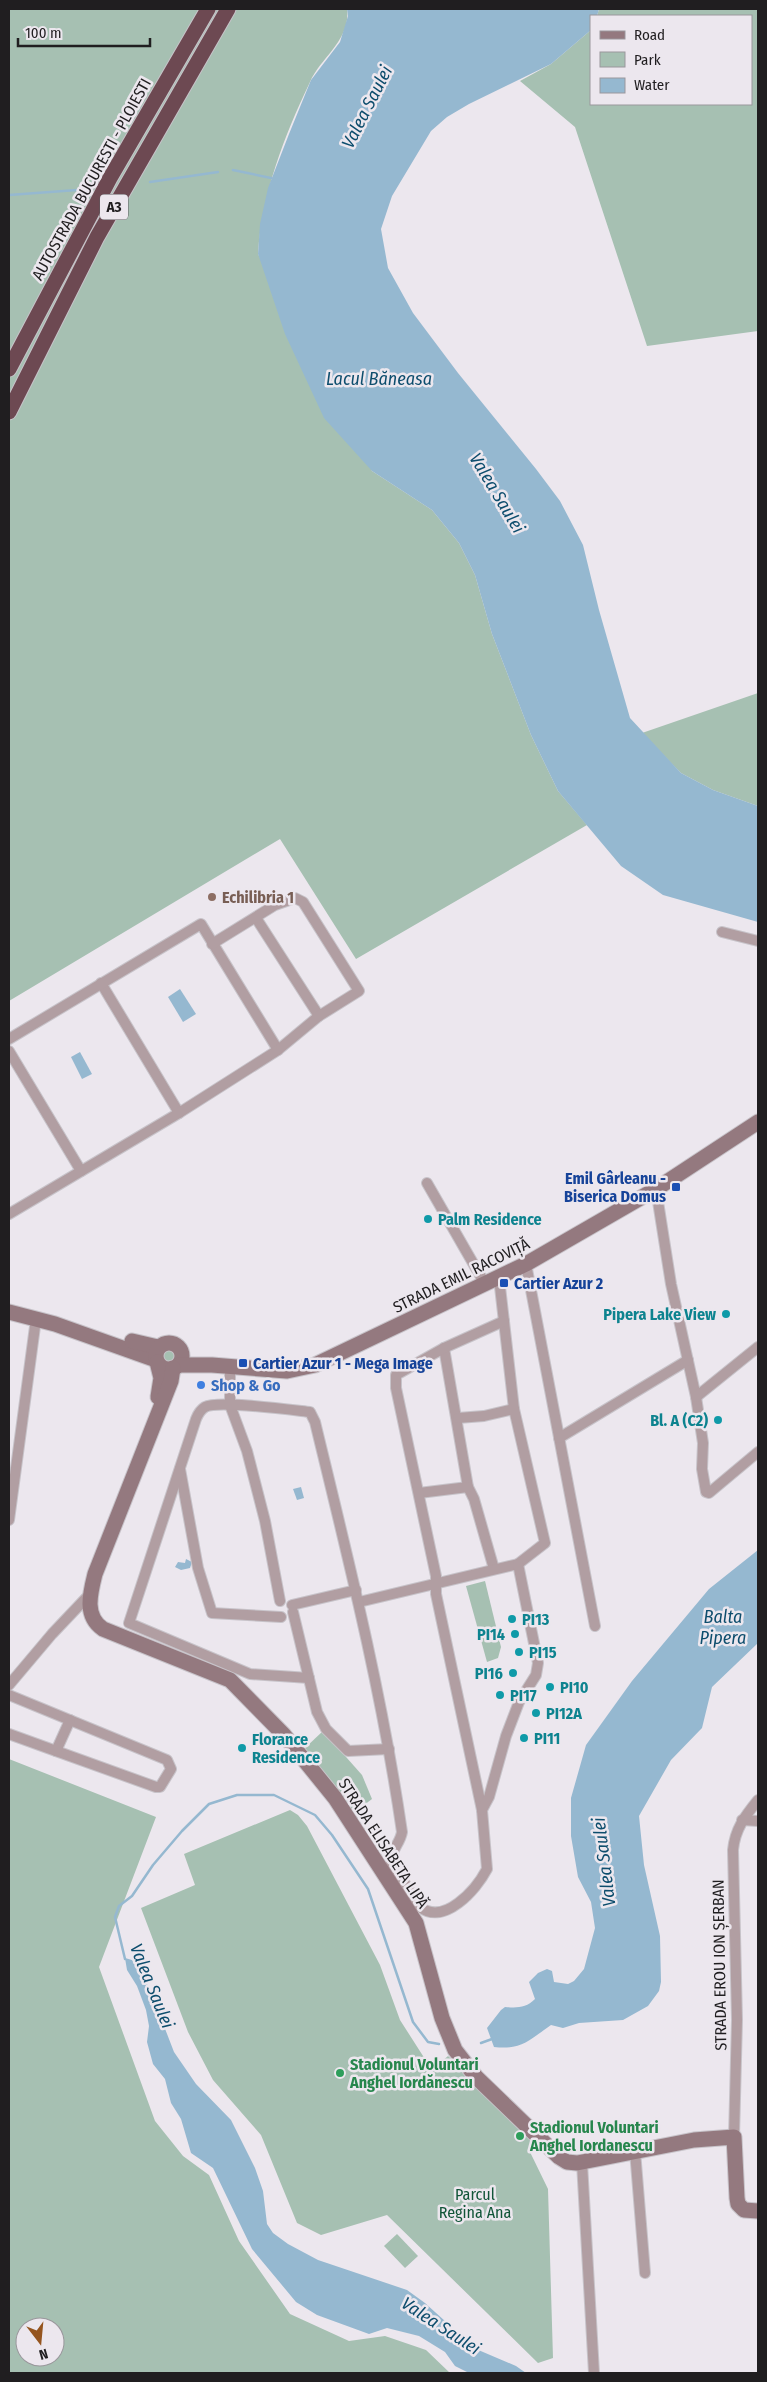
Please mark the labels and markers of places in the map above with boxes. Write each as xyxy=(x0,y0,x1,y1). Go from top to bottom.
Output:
place label: Echilibria 1 xyxy=(222,888,294,907)
marker: Echilibria 1 xyxy=(206,891,218,903)
place label: Emil Gârleanu - Biserica Domus xyxy=(564,1169,666,1206)
marker: Emil Gârleanu - Biserica Domus xyxy=(670,1181,682,1193)
place label: Palm Residence xyxy=(438,1210,542,1229)
marker: Palm Residence xyxy=(422,1213,434,1225)
place label: Cartier Azur 2 xyxy=(514,1274,604,1293)
marker: Cartier Azur 2 xyxy=(498,1277,510,1289)
place label: Pipera Lake View xyxy=(603,1305,716,1324)
marker: Pipera Lake View xyxy=(720,1308,732,1320)
place label: Cartier Azur 1 - Mega Image xyxy=(253,1354,433,1373)
marker: Cartier Azur 1 - Mega Image xyxy=(237,1357,249,1369)
place label: Shop & Go xyxy=(211,1376,281,1395)
marker: Shop & Go xyxy=(195,1379,207,1391)
place label: Bl. A (C2) xyxy=(650,1411,708,1430)
marker: Bl. A (C2) xyxy=(712,1414,724,1426)
place label: PI13 xyxy=(522,1610,550,1629)
marker: PI13 xyxy=(506,1613,518,1625)
place label: PI14 xyxy=(477,1625,505,1644)
marker: PI14 xyxy=(509,1628,521,1640)
place label: PI15 xyxy=(529,1643,557,1662)
marker: PI15 xyxy=(513,1646,525,1658)
place label: PI16 xyxy=(475,1664,503,1683)
marker: PI16 xyxy=(507,1667,519,1679)
place label: PI10 xyxy=(560,1678,589,1697)
marker: PI10 xyxy=(544,1681,556,1693)
place label: PI17 xyxy=(510,1686,537,1705)
marker: PI17 xyxy=(494,1689,506,1701)
place label: PI12A xyxy=(546,1704,582,1723)
marker: PI12A xyxy=(530,1707,542,1719)
place label: PI11 xyxy=(534,1729,560,1748)
place label: Florance Residence xyxy=(252,1730,320,1767)
marker: PI11 xyxy=(518,1732,530,1744)
marker: Florance Residence xyxy=(236,1742,248,1754)
place label: Stadionul Voluntari Anghel Iordănescu xyxy=(349,2055,479,2092)
marker: Stadionul Voluntari Anghel Iordănescu xyxy=(334,2067,346,2079)
place label: Stadionul Voluntari Anghel Iordanescu xyxy=(529,2118,659,2155)
marker: Stadionul Voluntari Anghel Iordanescu xyxy=(514,2130,526,2142)

